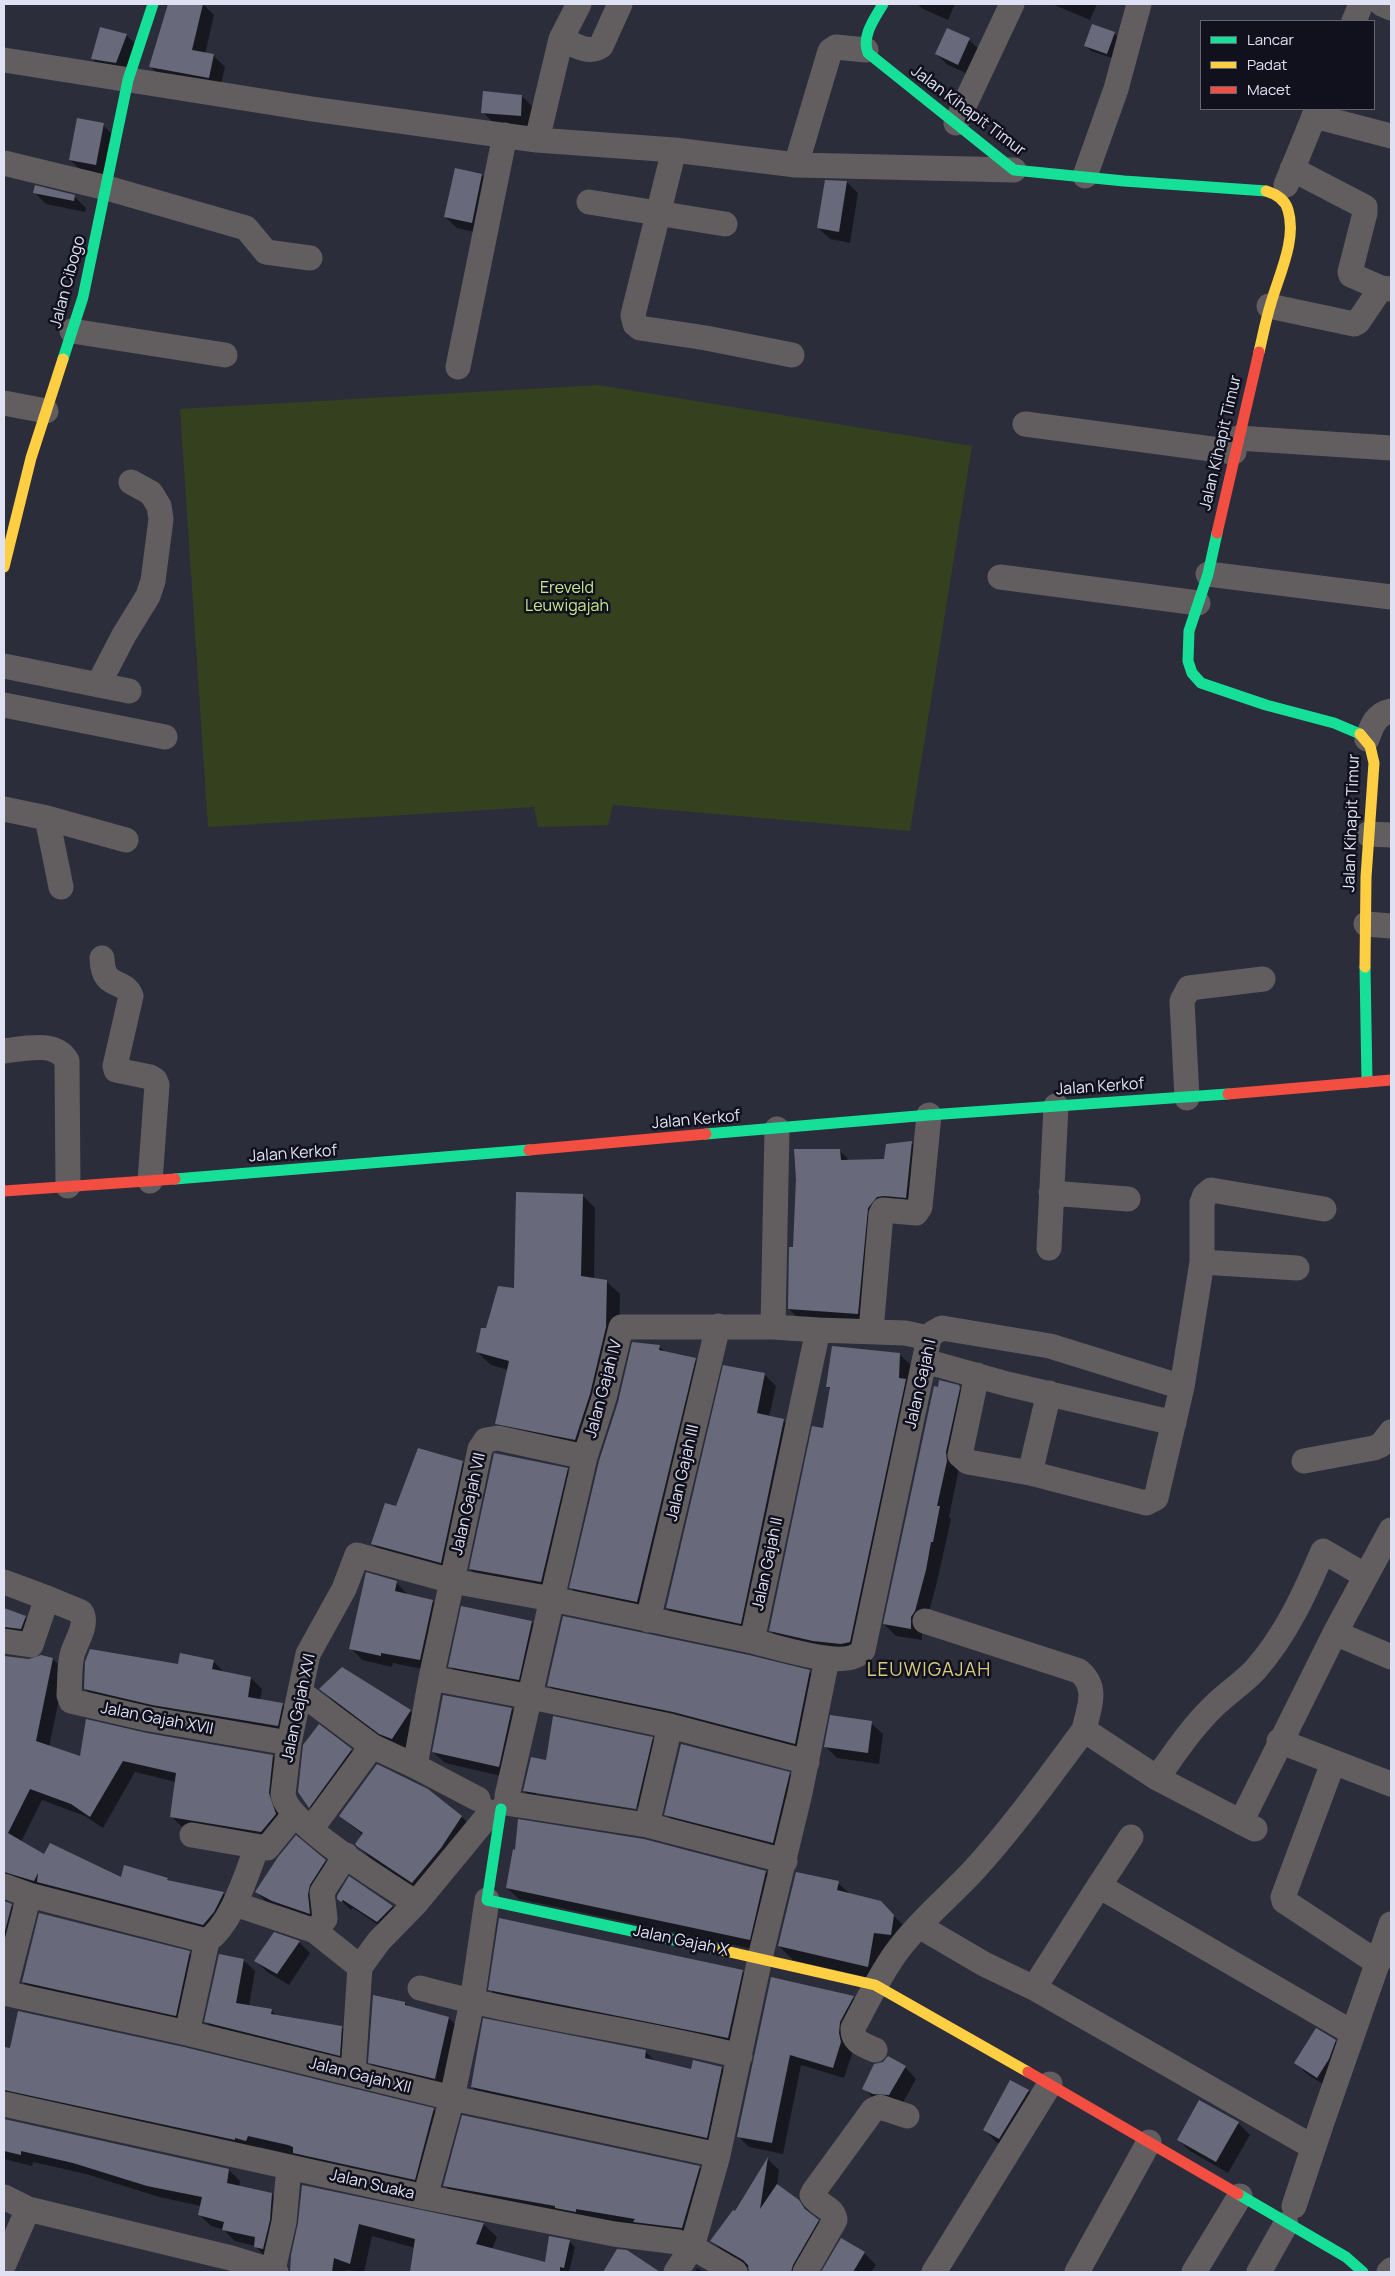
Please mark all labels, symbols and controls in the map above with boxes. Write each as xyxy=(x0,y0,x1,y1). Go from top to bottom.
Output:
legend xyxy=(1200,20,1375,110)
text: Lancar xyxy=(1247,29,1294,50)
text: Padat xyxy=(1247,54,1287,75)
street label: Jalan Kihapit Timur xyxy=(907,62,1029,160)
text: Macet xyxy=(1247,79,1291,100)
street label: Jalan Cibogo xyxy=(46,234,90,330)
street label: Jalan Kihapit Timur xyxy=(1196,374,1246,512)
park label: Ereveld Leuwigajah xyxy=(525,579,609,617)
street label: Jalan Kihapit Timur xyxy=(1340,754,1364,892)
street label: Jalan Kerkof xyxy=(1055,1074,1145,1100)
street label: Jalan Kerkof xyxy=(651,1107,741,1133)
street label: Jalan Kerkof xyxy=(248,1141,338,1167)
street label: Jalan Gajah I xyxy=(901,1337,941,1431)
street label: Jalan Gajah IV xyxy=(582,1338,626,1440)
street label: Jalan Gajah III xyxy=(663,1423,703,1523)
street label: Jalan Gajah VII xyxy=(448,1451,490,1557)
street label: Jalan Gajah II xyxy=(749,1516,787,1612)
street label: Jalan Gajah XVI xyxy=(278,1652,320,1764)
district label: LEUWIGAJAH xyxy=(865,1660,993,1682)
street label: Jalan Gajah XVII xyxy=(99,1699,215,1739)
street label: Jalan Gajah X xyxy=(632,1922,730,1960)
street label: Jalan Gajah XII xyxy=(307,2054,413,2098)
street label: Jalan Suaka xyxy=(328,2166,416,2204)

